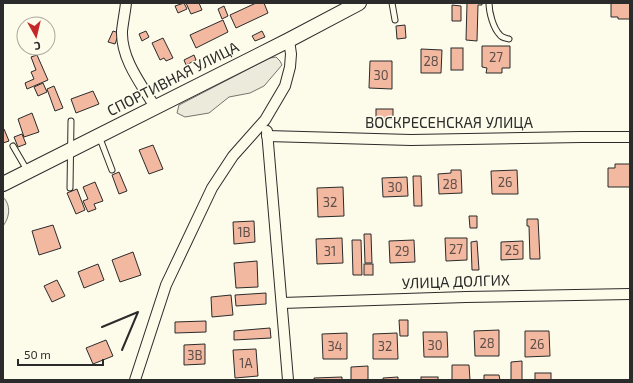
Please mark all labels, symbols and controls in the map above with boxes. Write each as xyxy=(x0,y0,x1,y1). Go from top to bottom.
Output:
north arrow xyxy=(16,16,56,56)
street label: СПОРТИВНАЯ УЛИЦА xyxy=(104,37,242,119)
text: С xyxy=(33,40,42,53)
house number: 27 xyxy=(489,49,503,65)
house number: 28 xyxy=(423,53,439,69)
house number: 30 xyxy=(373,67,389,83)
street label: ВОСКРЕСЕНСКАЯ УЛИЦА xyxy=(365,113,534,131)
house number: 26 xyxy=(498,174,512,190)
house number: 28 xyxy=(442,176,458,192)
house number: 30 xyxy=(387,179,403,195)
house number: 32 xyxy=(323,194,337,210)
house number: 1В xyxy=(237,224,251,240)
house number: 27 xyxy=(449,241,463,257)
house number: 25 xyxy=(505,242,519,258)
house number: 31 xyxy=(324,243,336,259)
house number: 29 xyxy=(395,243,409,259)
street label: УЛИЦА ДОЛГИХ xyxy=(402,270,510,292)
house number: 28 xyxy=(479,335,495,351)
house number: 26 xyxy=(530,336,544,352)
house number: 30 xyxy=(427,337,443,353)
house number: 34 xyxy=(327,338,343,354)
house number: 32 xyxy=(378,338,392,354)
scale bar xyxy=(18,341,103,367)
text: 50 m xyxy=(24,347,51,361)
house number: 3В xyxy=(187,347,203,363)
house number: 1А xyxy=(239,355,253,371)

